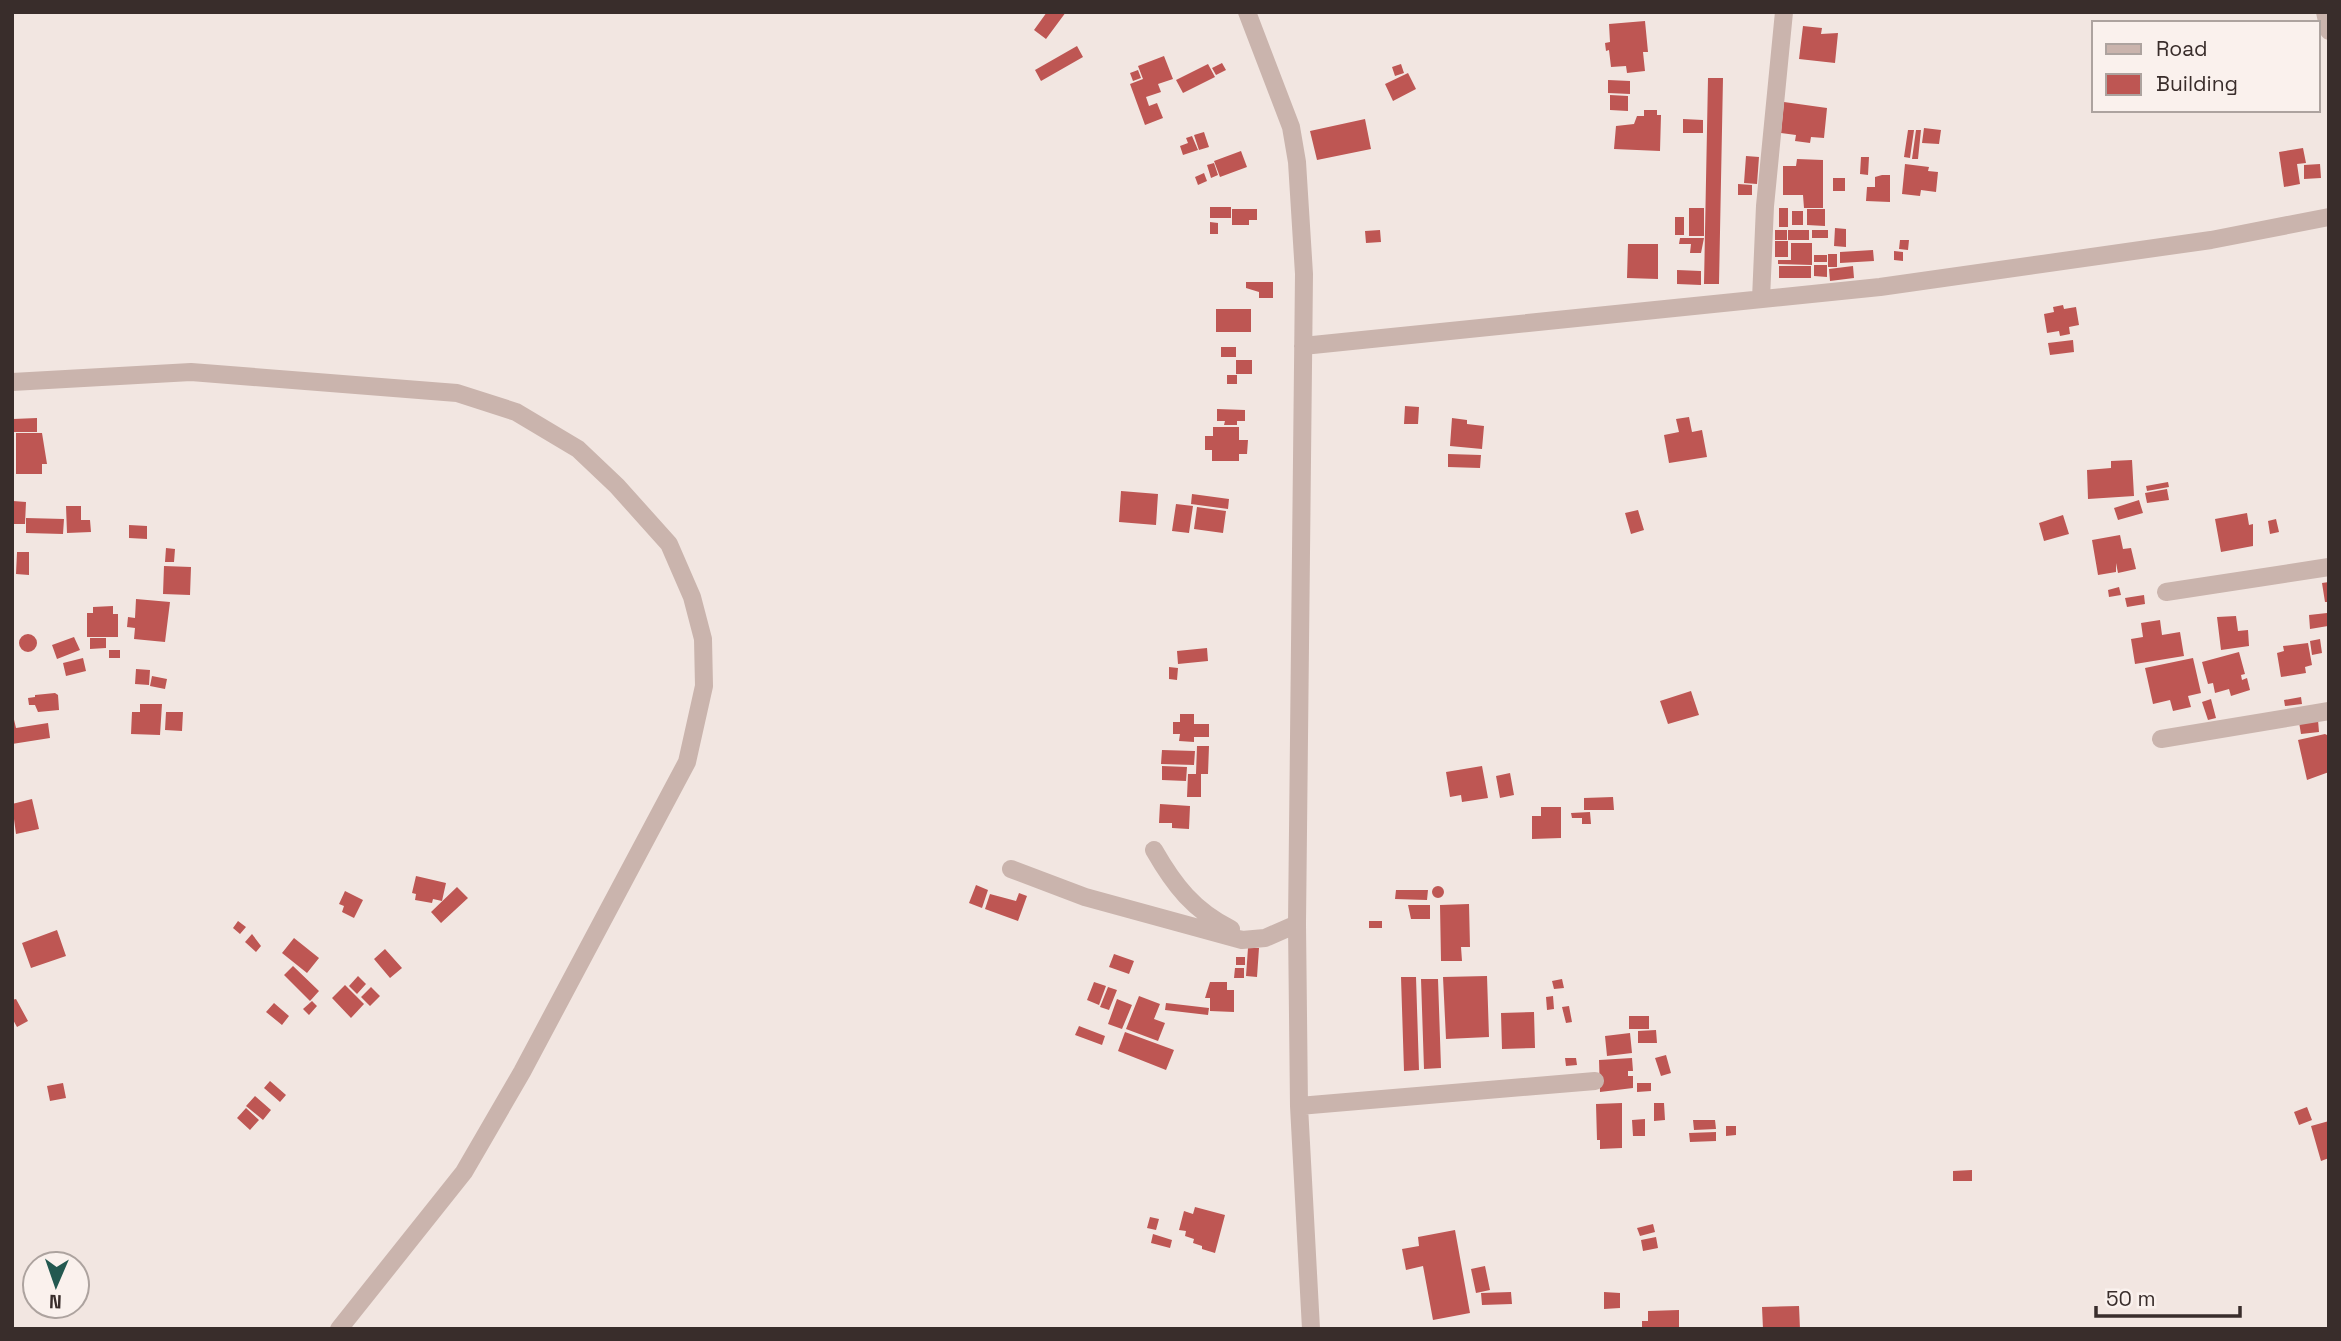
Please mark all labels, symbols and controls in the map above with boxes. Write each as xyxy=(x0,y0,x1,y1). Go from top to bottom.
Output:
legend xyxy=(2092,21,2320,112)
text: Road xyxy=(2156,35,2208,62)
text: Building xyxy=(2156,70,2238,97)
north arrow xyxy=(21,1250,91,1320)
scale bar xyxy=(2096,1274,2240,1318)
text: 50 m xyxy=(2106,1285,2156,1312)
text: N xyxy=(49,1289,62,1314)

